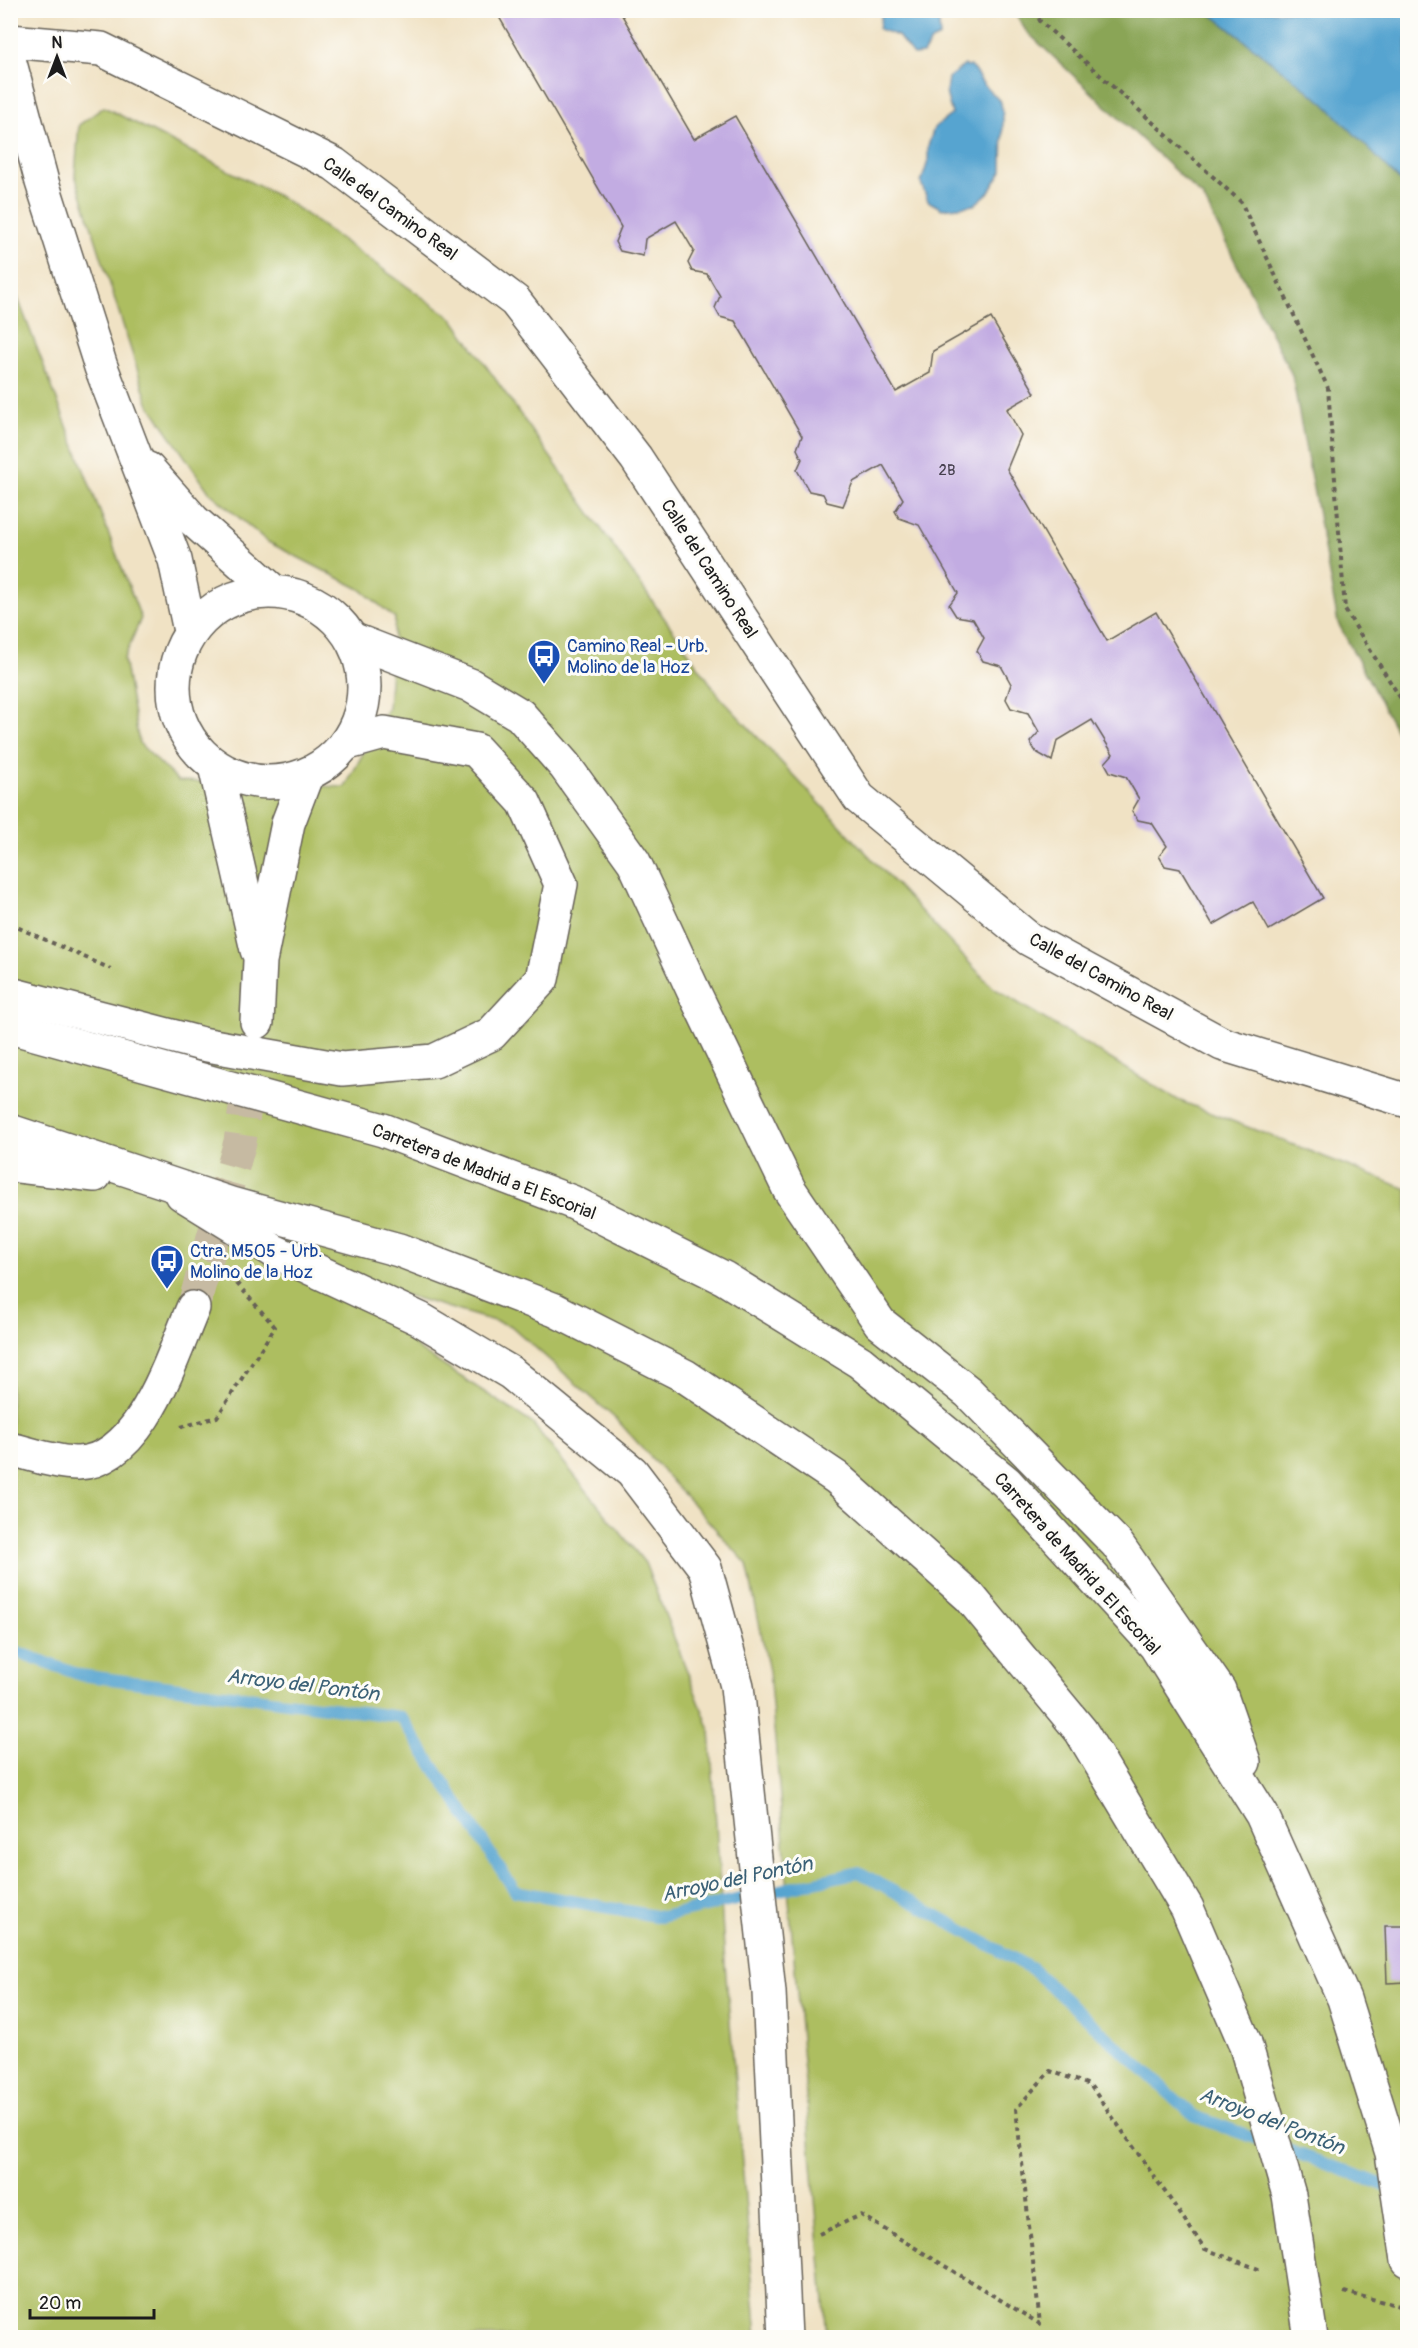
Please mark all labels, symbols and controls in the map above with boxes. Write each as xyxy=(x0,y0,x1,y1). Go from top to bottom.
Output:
north arrow xyxy=(27,27,87,87)
text: N xyxy=(52,33,63,53)
street label: Calle del Camino Real xyxy=(318,152,462,266)
house number: 2B xyxy=(939,461,955,480)
street label: Calle del Camino Real xyxy=(655,495,763,643)
place label: Camino Real - Urb. Molino de la Hoz xyxy=(567,635,708,679)
bus stop icon: Camino Real - Urb. Molino de la Hoz xyxy=(526,638,562,685)
street label: Calle del Camino Real xyxy=(1025,928,1177,1026)
street label: Carretera de Madrid a El Escorial xyxy=(369,1119,599,1225)
place label: Ctra. M505 - Urb. Molino de la Hoz xyxy=(190,1240,322,1284)
bus stop icon: Ctra. M505 - Urb. Molino de la Hoz xyxy=(149,1243,185,1290)
street label: Carretera de Madrid a El Escorial xyxy=(989,1468,1165,1660)
water label: Arroyo del Pontón xyxy=(225,1663,382,1707)
water label: Arroyo del Pontón xyxy=(659,1850,816,1907)
water label: Arroyo del Pontón xyxy=(1196,2082,1350,2161)
scale bar xyxy=(30,2282,154,2320)
text: 20 m xyxy=(39,2292,81,2315)

